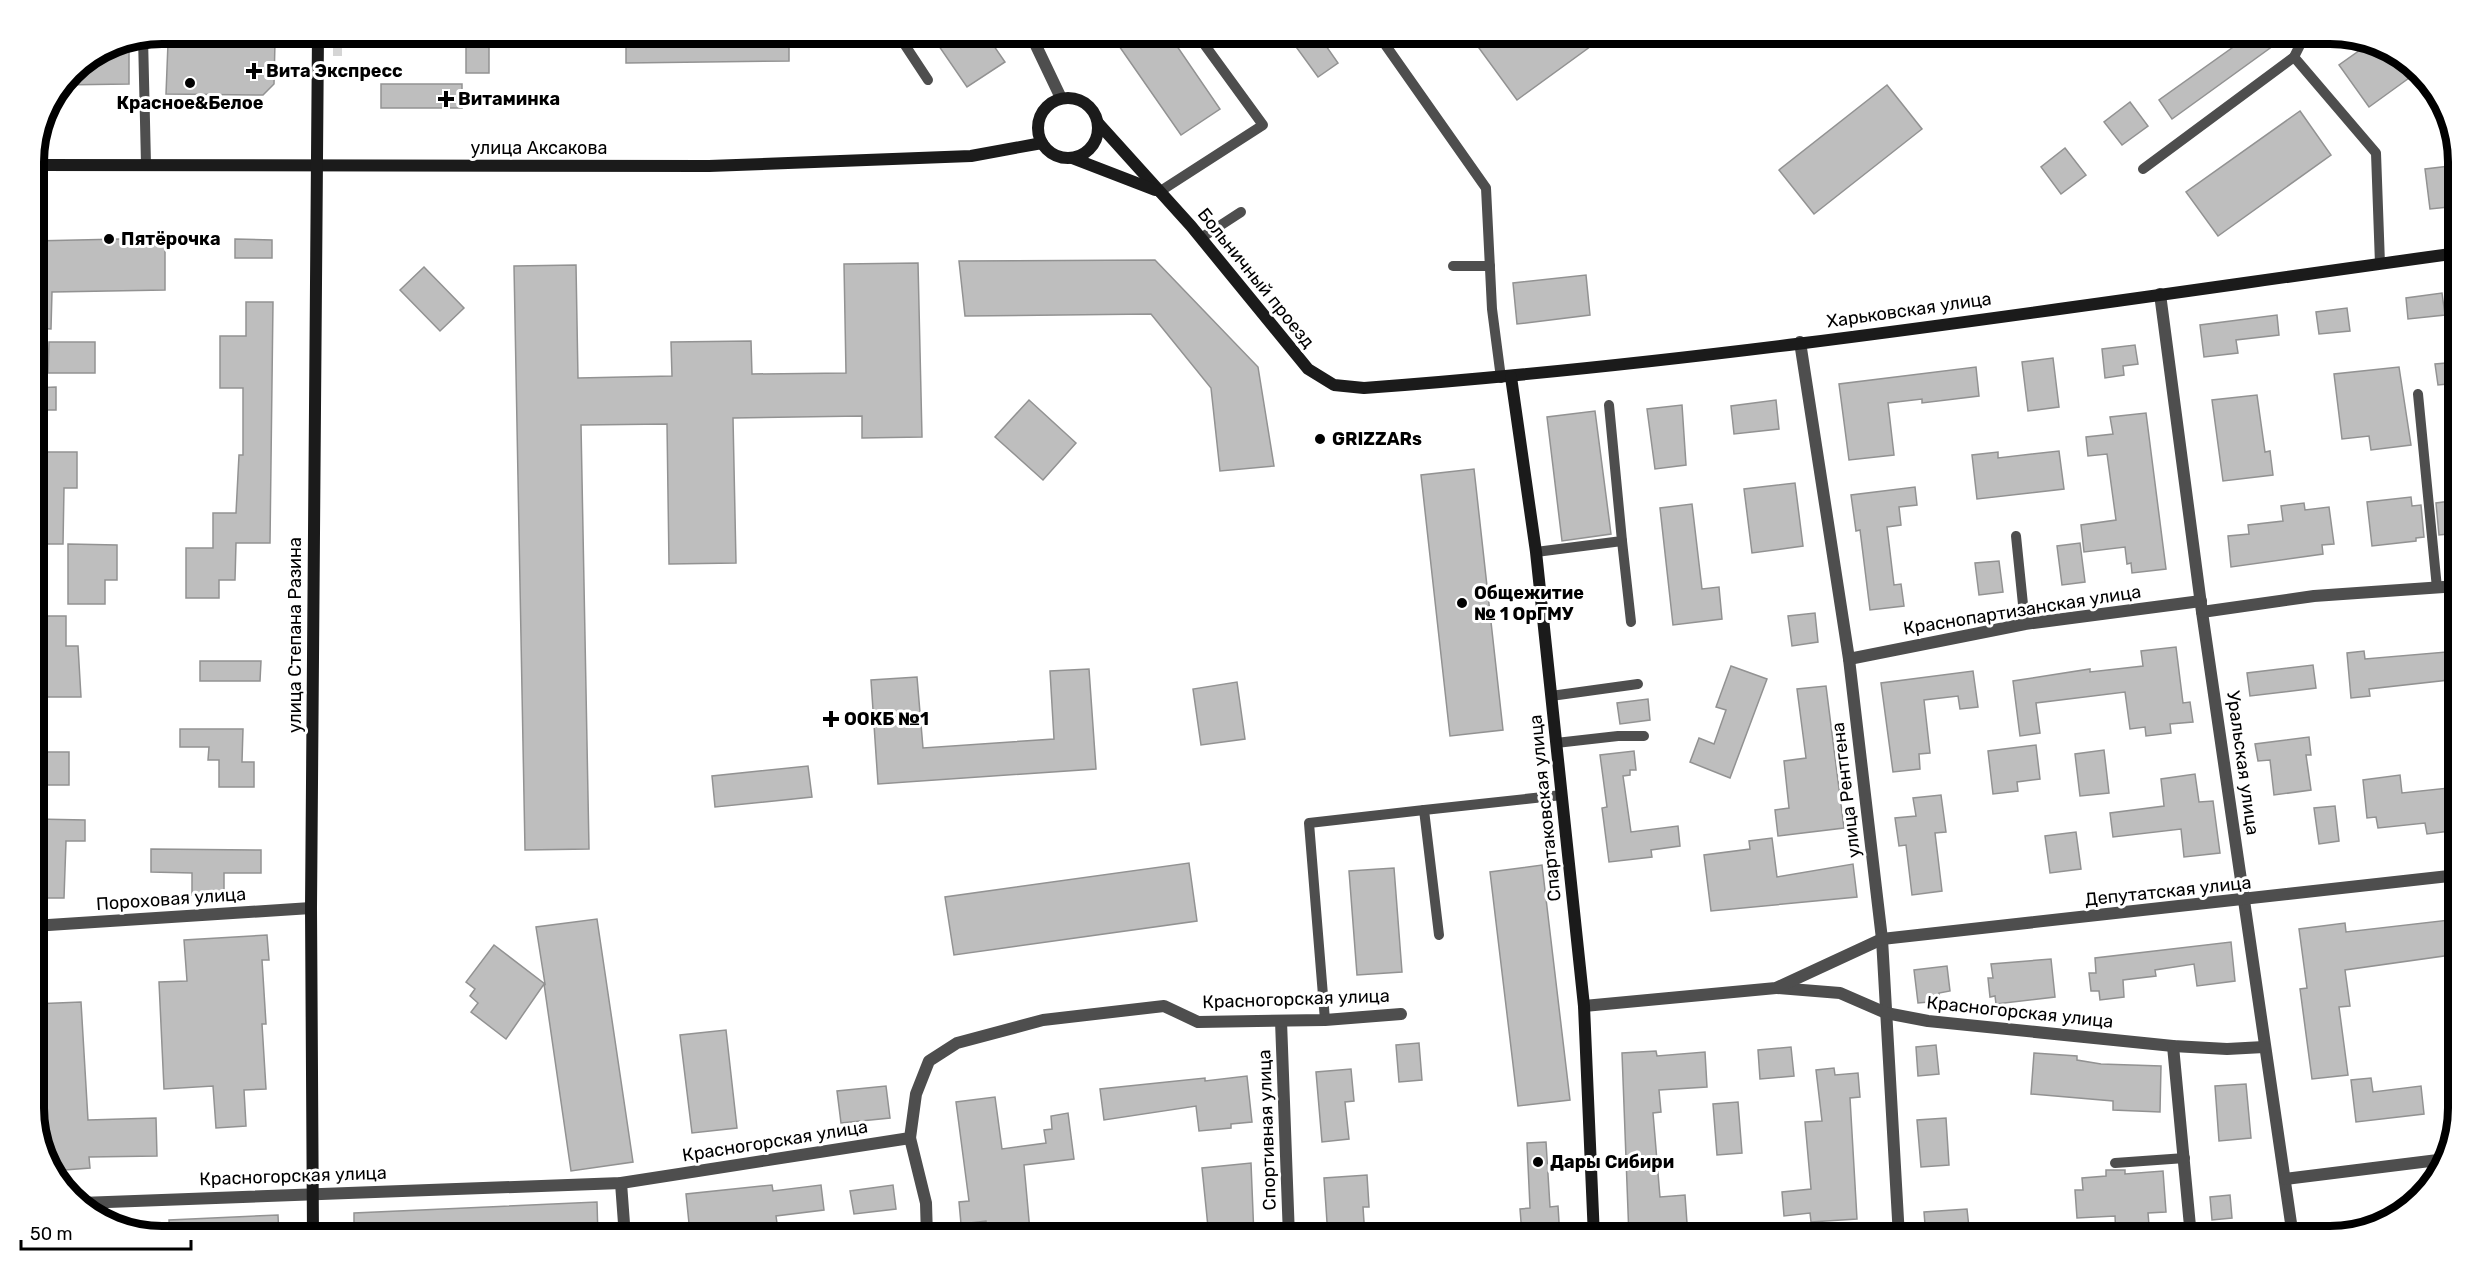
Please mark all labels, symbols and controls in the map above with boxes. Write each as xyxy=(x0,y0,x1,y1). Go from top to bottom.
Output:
place label: Вита Экспресс xyxy=(266,60,403,82)
marker: Вита Экспресс xyxy=(247,64,261,78)
marker: Красное&Белое xyxy=(183,76,197,90)
place label: Витаминка xyxy=(458,88,560,110)
place label: Красное&Белое xyxy=(116,92,264,114)
marker: Витаминка xyxy=(439,92,453,106)
street label: улица Аксакова xyxy=(471,137,607,159)
street label: Больничный проезд xyxy=(1193,204,1319,353)
place label: Пятёрочка xyxy=(121,228,221,250)
marker: Пятёрочка xyxy=(102,232,116,246)
street label: Харьковская улица xyxy=(1825,288,1993,332)
place label: GRIZZARs xyxy=(1332,428,1422,450)
marker: GRIZZARs xyxy=(1313,432,1327,446)
street label: улица Степана Разина xyxy=(284,537,306,733)
street label: Краснопартизанская улица xyxy=(1901,580,2143,640)
place label: Общежитие № 1 ОрГМУ xyxy=(1474,582,1584,625)
marker: Общежитие № 1 ОрГМУ xyxy=(1455,596,1469,610)
street label: Уральская улица xyxy=(2222,689,2264,837)
place label: ООКБ №1 xyxy=(844,708,929,730)
marker: ООКБ №1 xyxy=(822,710,840,728)
street label: Спартаковская улица xyxy=(1524,714,1566,902)
street label: улица Рентгена xyxy=(1827,721,1865,859)
street label: Депутатская улица xyxy=(2084,871,2252,911)
street label: Пороховая улица xyxy=(95,883,247,915)
street label: Красногорская улица xyxy=(1202,985,1390,1013)
street label: Красногорская улица xyxy=(1926,991,2114,1033)
street label: Спортивная улица xyxy=(1253,1049,1281,1211)
street label: Красногорская улица xyxy=(681,1115,869,1167)
place label: Дары Сибири xyxy=(1550,1151,1674,1173)
marker: Дары Сибири xyxy=(1531,1155,1545,1169)
street label: Красногорская улица xyxy=(199,1162,387,1190)
scale bar xyxy=(21,1213,190,1251)
text: 50 m xyxy=(30,1223,73,1245)

